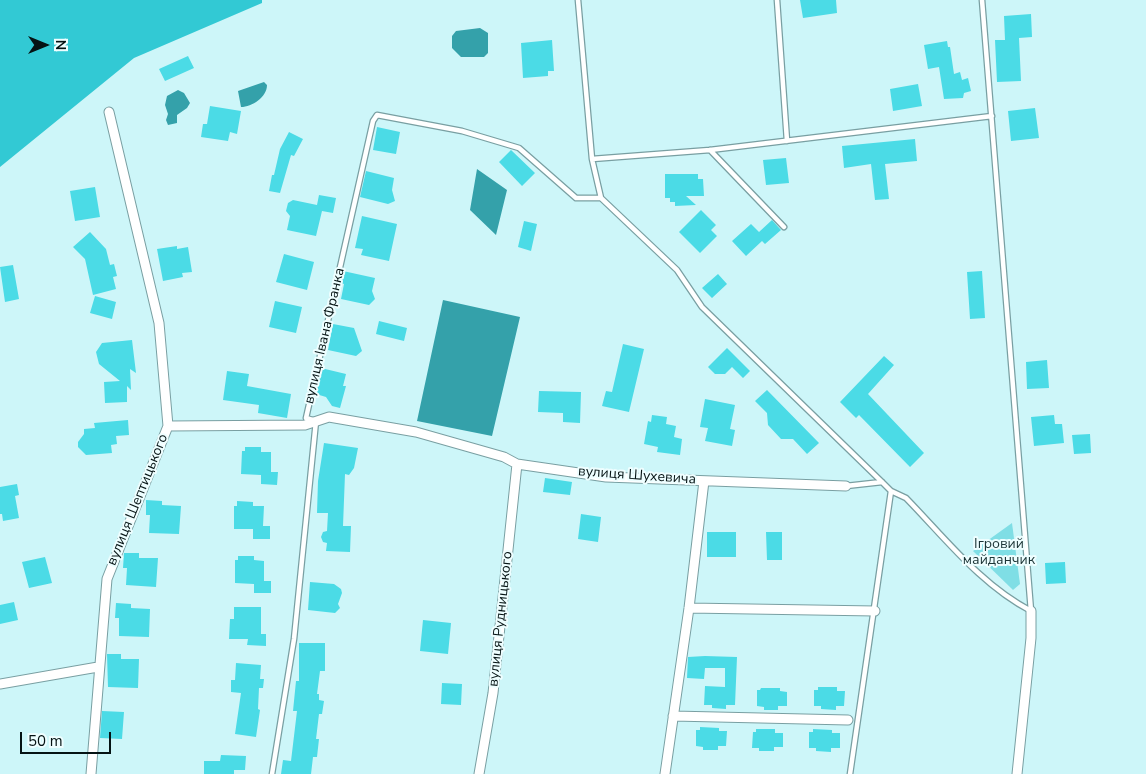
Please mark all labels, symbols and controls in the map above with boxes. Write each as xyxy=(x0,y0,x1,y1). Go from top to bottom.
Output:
north arrow xyxy=(20,20,70,70)
text: N xyxy=(51,40,70,50)
street label: вулиця Івана Франка xyxy=(301,266,349,406)
street label: вулиця Шептицького xyxy=(104,432,172,568)
street label: вулиця Шухевича xyxy=(577,463,697,489)
park label: Ігровий майданчик xyxy=(963,537,1035,570)
street label: вулиця Рудницького xyxy=(486,550,516,688)
scale bar xyxy=(22,722,114,754)
text: 50 m xyxy=(28,731,63,751)

